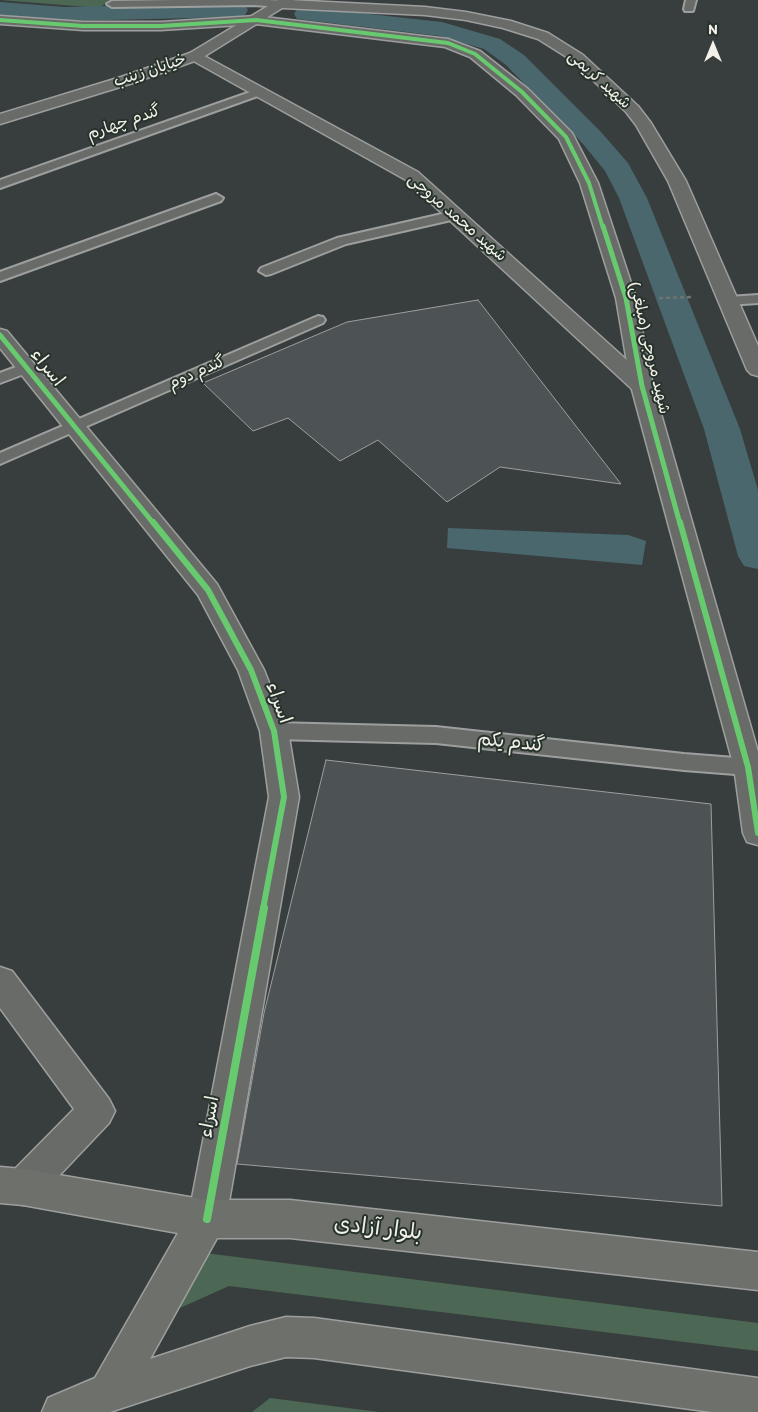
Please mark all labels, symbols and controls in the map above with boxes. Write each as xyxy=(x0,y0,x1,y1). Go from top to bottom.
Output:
north arrow xyxy=(688,20,738,70)
text: N xyxy=(708,21,718,38)
street label: شهید کریمی xyxy=(563,47,635,113)
street label: خیابان زینب xyxy=(111,50,189,92)
street label: گندم چهارم xyxy=(85,101,163,145)
street label: شهید محمد مروجی xyxy=(404,170,510,266)
street label: شهید مروجی (مبلغی) xyxy=(624,280,674,416)
street label: اسراء xyxy=(25,344,69,392)
street label: گندم دوم xyxy=(166,352,228,394)
street label: اسراء xyxy=(260,679,296,727)
street label: گندم یکم xyxy=(476,728,546,758)
street label: اسراء xyxy=(195,1094,225,1140)
street label: بلوار آزادی xyxy=(333,1211,423,1247)

